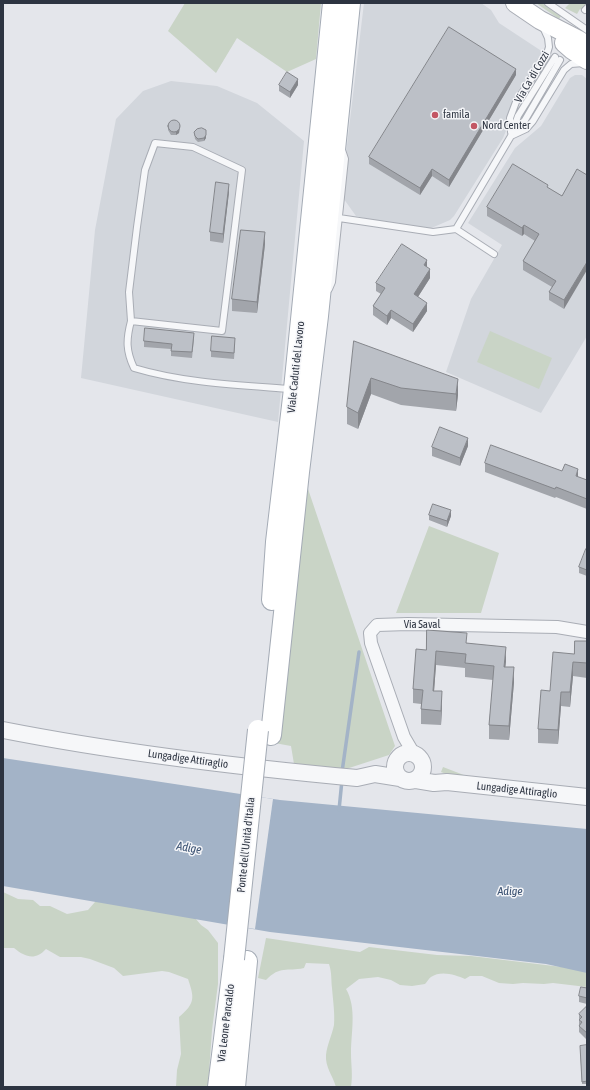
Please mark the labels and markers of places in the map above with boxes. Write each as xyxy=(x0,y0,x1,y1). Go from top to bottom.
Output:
place label: famila xyxy=(443,108,470,122)
marker: famila xyxy=(430,110,440,120)
place label: Nord Center xyxy=(482,119,530,133)
marker: Nord Center xyxy=(469,121,479,131)

